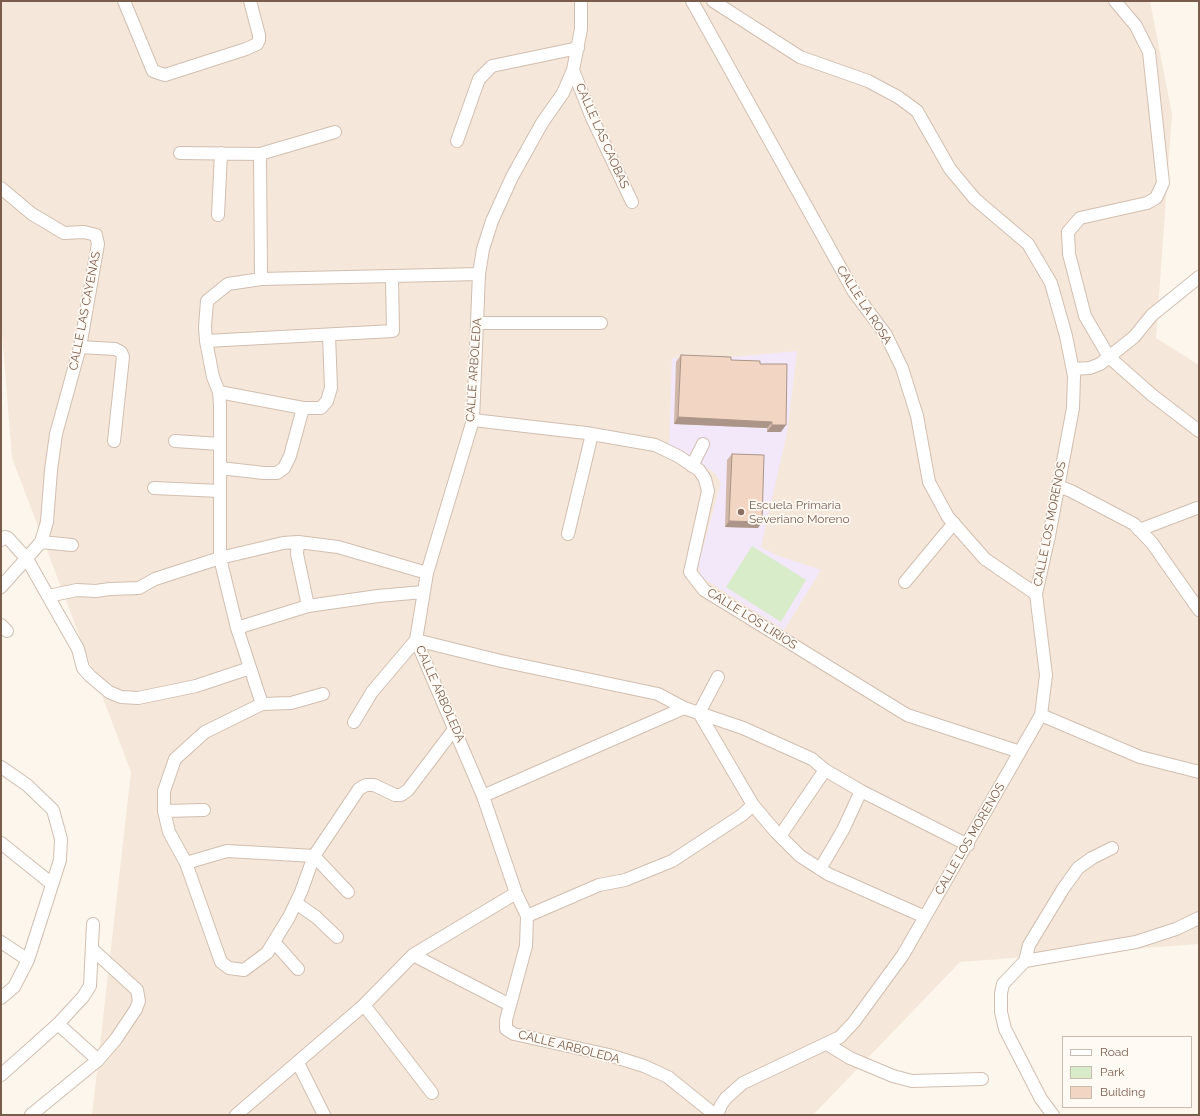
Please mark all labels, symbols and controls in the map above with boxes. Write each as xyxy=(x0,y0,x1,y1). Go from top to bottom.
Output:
street label: CALLE LAS CAOBAS xyxy=(572,81,632,191)
street label: CALLE LAS CAYENAS xyxy=(66,250,104,372)
street label: CALLE LA ROSA xyxy=(833,263,895,347)
street label: CALLE ARBOLEDA xyxy=(463,318,485,422)
street label: CALLE LOS MORENOS xyxy=(1031,460,1069,588)
place label: Escuela Primaria Severiano Moreno xyxy=(749,498,850,526)
marker: Escuela Primaria Severiano Moreno xyxy=(736,507,746,517)
street label: CALLE LOS LIRIOS xyxy=(704,585,800,653)
street label: CALLE ARBOLEDA xyxy=(412,643,468,745)
street label: CALLE LOS MORENOS xyxy=(932,780,1008,898)
street label: CALLE ARBOLEDA xyxy=(517,1027,621,1067)
legend xyxy=(1062,1036,1192,1108)
text: Road xyxy=(1100,1045,1129,1059)
text: Park xyxy=(1100,1065,1125,1079)
text: Building xyxy=(1100,1085,1146,1099)

